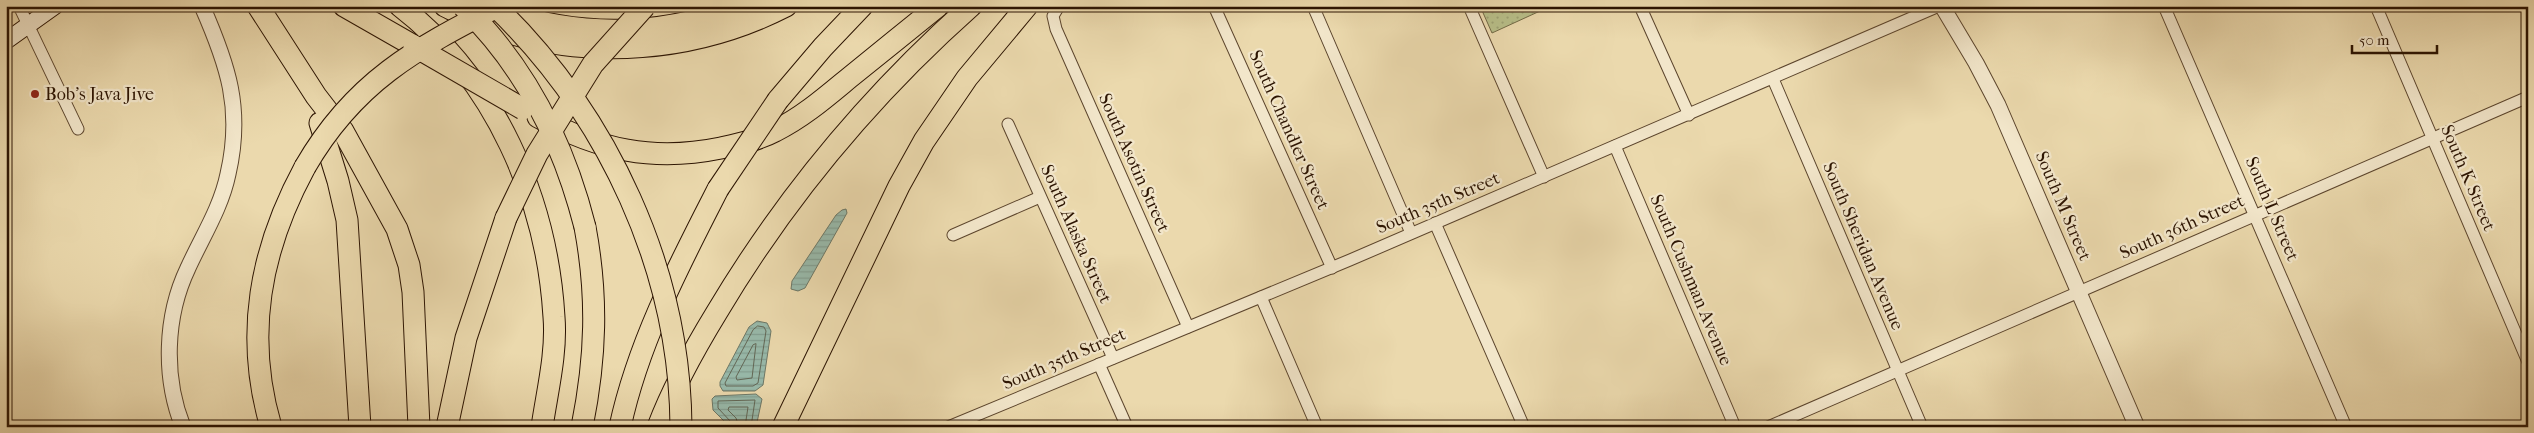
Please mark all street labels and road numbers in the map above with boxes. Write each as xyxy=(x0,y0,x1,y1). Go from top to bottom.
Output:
street label: South Chandler Street xyxy=(1244,47,1334,213)
street label: South Asotin Street xyxy=(1094,90,1174,236)
street label: South K Street xyxy=(2436,122,2500,235)
street label: South M Street xyxy=(2031,148,2096,264)
street label: South L Street xyxy=(2241,154,2304,265)
street label: South Sheridan Avenue xyxy=(1818,159,1908,333)
street label: South Alaska Street xyxy=(1036,162,1116,307)
street label: South 35th Street xyxy=(1373,167,1503,238)
street label: South 36th Street xyxy=(2117,190,2248,264)
street label: South Cushman Avenue xyxy=(1645,191,1737,369)
street label: South 35th Street xyxy=(999,323,1129,394)

